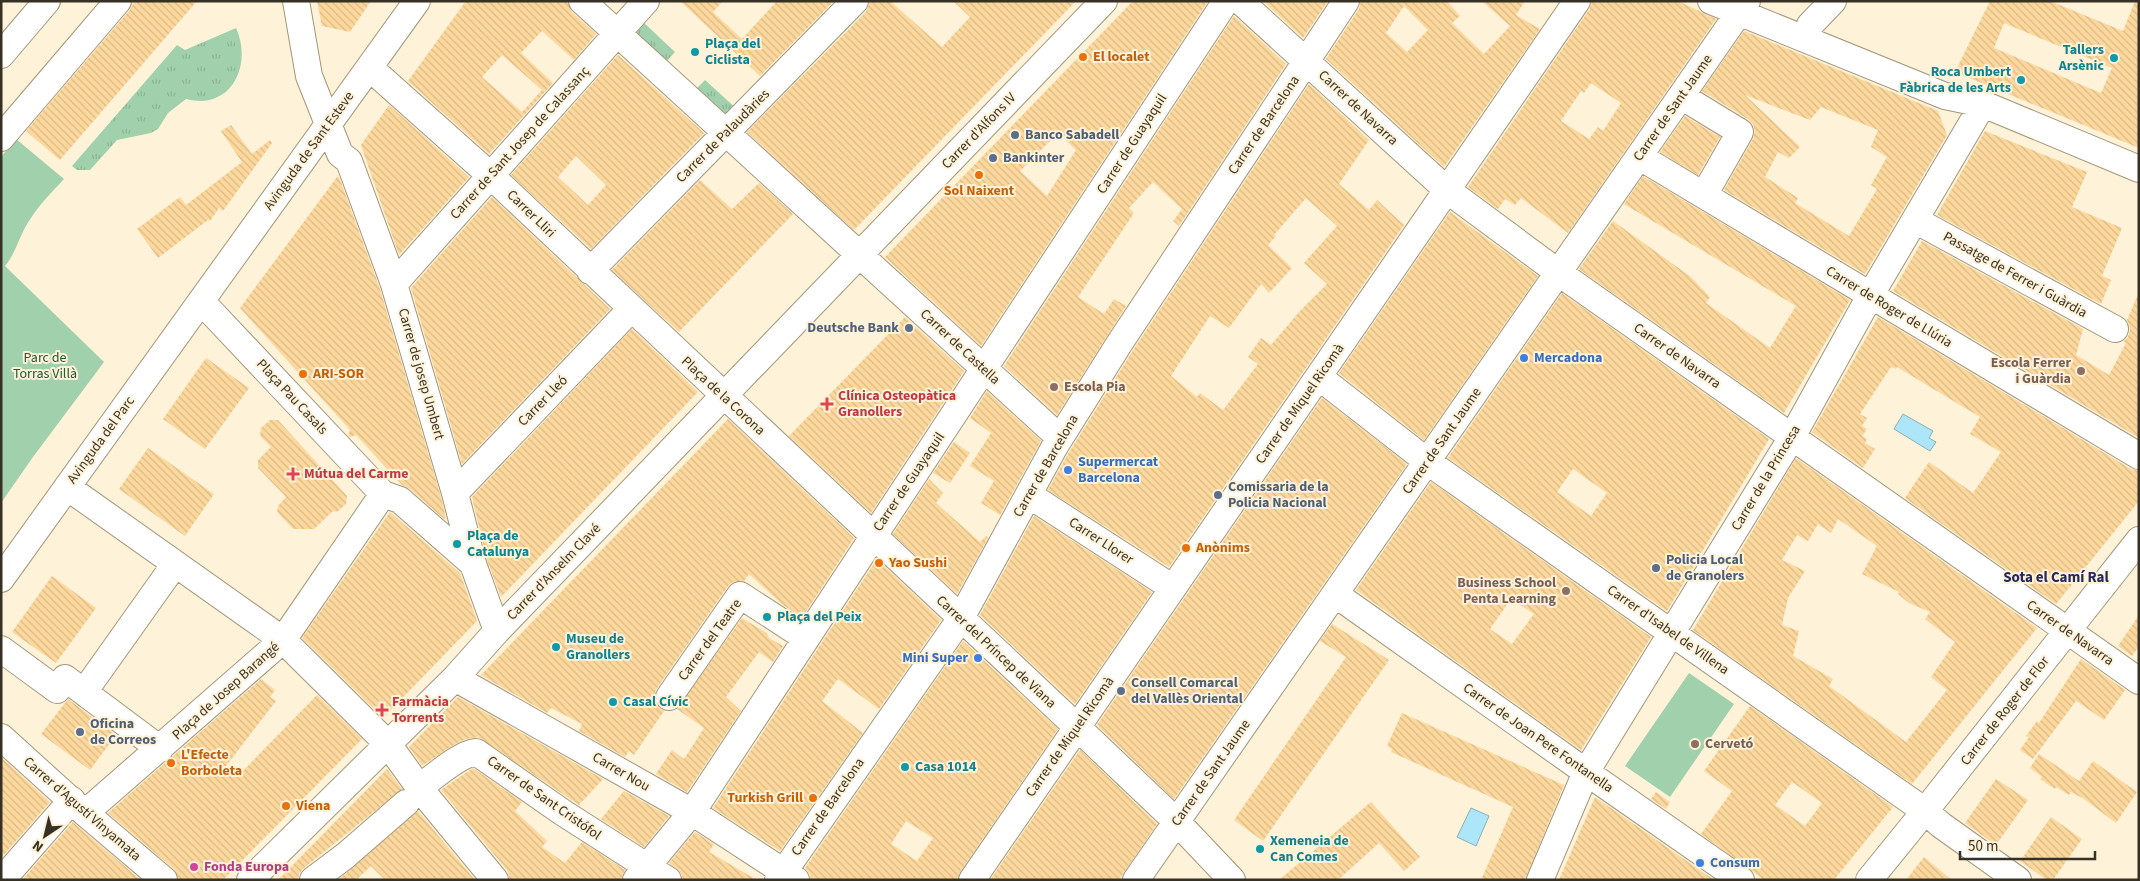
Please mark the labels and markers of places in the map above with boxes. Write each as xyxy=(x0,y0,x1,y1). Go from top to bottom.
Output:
place label: Plaça del Ciclista xyxy=(705,34,761,70)
place label: Tallers Arsènic xyxy=(2058,40,2104,76)
marker: Plaça del Ciclista xyxy=(689,46,701,58)
place label: El localet xyxy=(1093,47,1150,67)
marker: El localet xyxy=(1077,51,1089,63)
marker: Tallers Arsènic xyxy=(2108,52,2120,64)
place label: Roca Umbert Fàbrica de les Arts xyxy=(1899,62,2012,98)
marker: Roca Umbert Fàbrica de les Arts xyxy=(2015,74,2027,86)
place label: Banco Sabadell xyxy=(1025,125,1119,145)
marker: Banco Sabadell xyxy=(1009,129,1021,141)
place label: Bankinter xyxy=(1003,148,1065,168)
marker: Bankinter xyxy=(987,152,999,164)
marker: Sol Naixent xyxy=(973,169,985,181)
place label: Sol Naixent xyxy=(944,181,1015,201)
place label: Deutsche Bank xyxy=(807,318,899,338)
marker: Deutsche Bank xyxy=(903,322,915,334)
place label: Mercadona xyxy=(1534,348,1602,368)
marker: Mercadona xyxy=(1518,352,1530,364)
place label: Escola Ferrer i Guàrdia xyxy=(1991,353,2071,389)
place label: ARI-SOR xyxy=(312,364,364,384)
marker: Escola Ferrer i Guàrdia xyxy=(2075,365,2087,377)
marker: ARI-SOR xyxy=(297,368,309,380)
place label: Escola Pia xyxy=(1064,377,1126,397)
marker: Escola Pia xyxy=(1048,381,1060,393)
place label: Clínica Osteopàtica Granollers xyxy=(838,386,956,422)
marker: Clínica Osteopàtica Granollers xyxy=(820,397,834,411)
place label: Supermercat Barcelona xyxy=(1078,452,1159,488)
place label: Mútua del Carme xyxy=(304,464,409,484)
marker: Supermercat Barcelona xyxy=(1062,464,1074,476)
marker: Mútua del Carme xyxy=(286,467,300,481)
place label: Comissaria de la Policia Nacional xyxy=(1228,477,1329,513)
marker: Comissaria de la Policia Nacional xyxy=(1212,489,1224,501)
place label: Plaça de Catalunya xyxy=(467,526,529,562)
marker: Plaça de Catalunya xyxy=(451,538,463,550)
place label: Anònims xyxy=(1195,538,1250,558)
marker: Anònims xyxy=(1180,542,1192,554)
place label: Policia Local de Granolers xyxy=(1666,550,1744,586)
place label: Yao Sushi xyxy=(888,553,947,573)
marker: Yao Sushi xyxy=(873,557,885,569)
marker: Policia Local de Granolers xyxy=(1650,562,1662,574)
place label: Business School Penta Learning xyxy=(1457,573,1557,609)
marker: Business School Penta Learning xyxy=(1560,585,1572,597)
place label: Plaça del Peix xyxy=(777,607,862,627)
marker: Plaça del Peix xyxy=(761,611,773,623)
place label: Museu de Granollers xyxy=(566,629,630,665)
marker: Museu de Granollers xyxy=(550,641,562,653)
place label: Mini Super xyxy=(902,648,968,668)
marker: Mini Super xyxy=(972,652,984,664)
place label: Consell Comarcal del Vallès Oriental xyxy=(1131,673,1243,709)
marker: Consell Comarcal del Vallès Oriental xyxy=(1115,685,1127,697)
place label: Farmàcia Torrents xyxy=(392,692,449,728)
place label: Casal Cívic xyxy=(623,692,689,712)
marker: Casal Cívic xyxy=(607,696,619,708)
marker: Farmàcia Torrents xyxy=(376,704,388,716)
place label: Oficina de Correos xyxy=(90,714,156,750)
marker: Oficina de Correos xyxy=(74,726,86,738)
place label: Cervetó xyxy=(1705,734,1753,754)
marker: Cervetó xyxy=(1689,738,1701,750)
place label: L'Efecte Borboleta xyxy=(181,745,242,781)
marker: L'Efecte Borboleta xyxy=(165,757,177,769)
place label: Casa 1014 xyxy=(915,757,977,777)
marker: Casa 1014 xyxy=(899,761,911,773)
place label: Turkish Grill xyxy=(727,788,803,808)
marker: Turkish Grill xyxy=(807,792,819,804)
place label: Viena xyxy=(295,796,330,816)
marker: Viena xyxy=(280,800,292,812)
place label: Xemeneia de Can Comes xyxy=(1270,831,1349,867)
marker: Xemeneia de Can Comes xyxy=(1254,843,1266,855)
place label: Consum xyxy=(1710,853,1760,873)
place label: Fonda Europa xyxy=(204,857,289,877)
marker: Consum xyxy=(1694,857,1706,869)
marker: Fonda Europa xyxy=(188,861,200,873)

